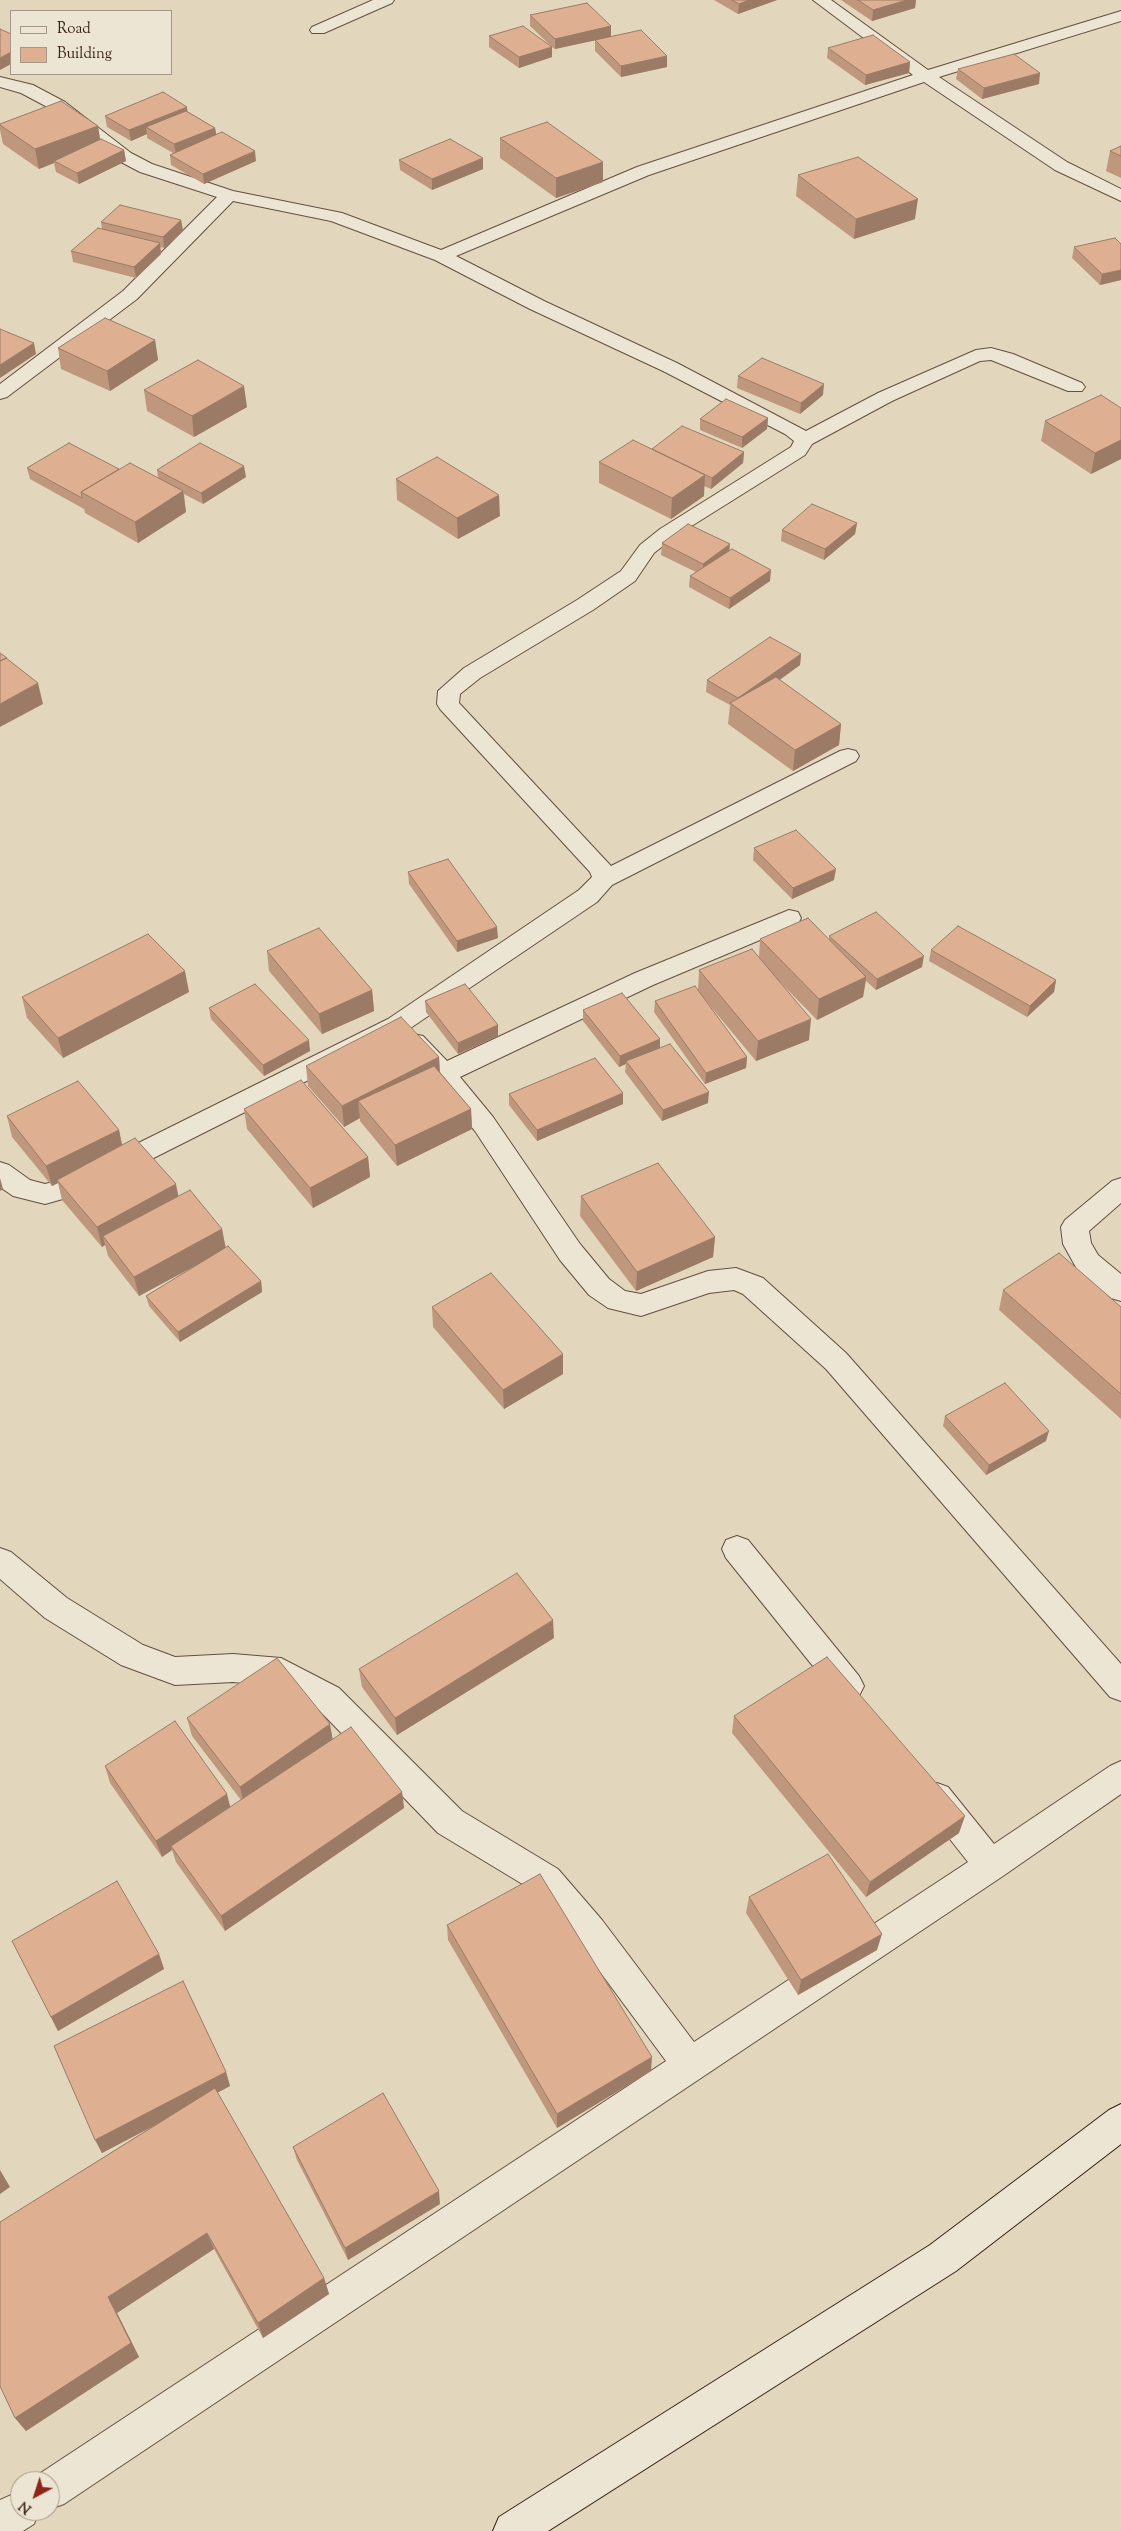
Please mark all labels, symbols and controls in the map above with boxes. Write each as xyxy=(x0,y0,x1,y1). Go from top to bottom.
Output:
legend xyxy=(10,10,172,75)
text: Road xyxy=(57,19,91,40)
text: Building xyxy=(57,44,112,65)
north arrow xyxy=(10,2471,60,2521)
text: N xyxy=(15,2495,37,2518)

